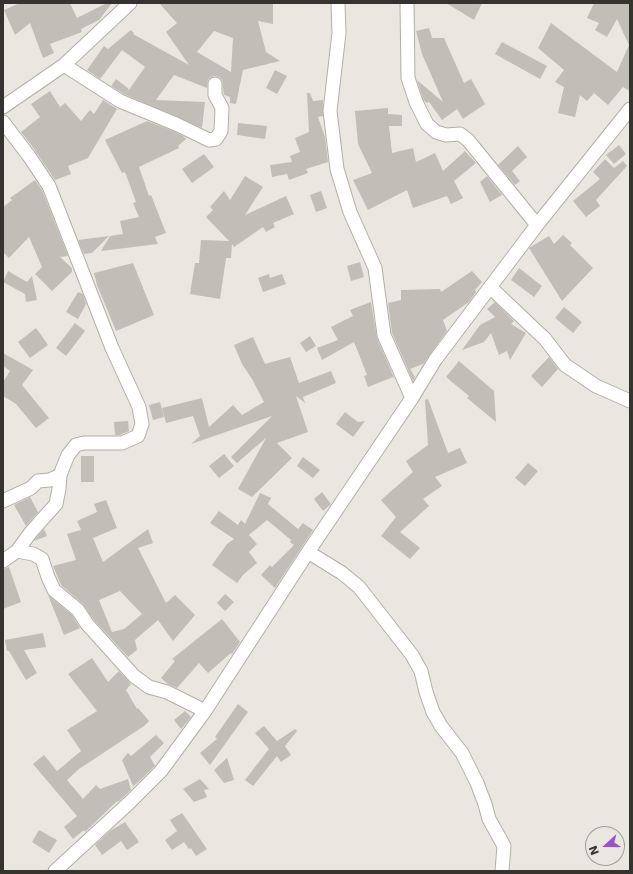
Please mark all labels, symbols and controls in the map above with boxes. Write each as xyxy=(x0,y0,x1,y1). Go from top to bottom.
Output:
north arrow xyxy=(585,826,625,866)
text: N xyxy=(587,843,602,857)

